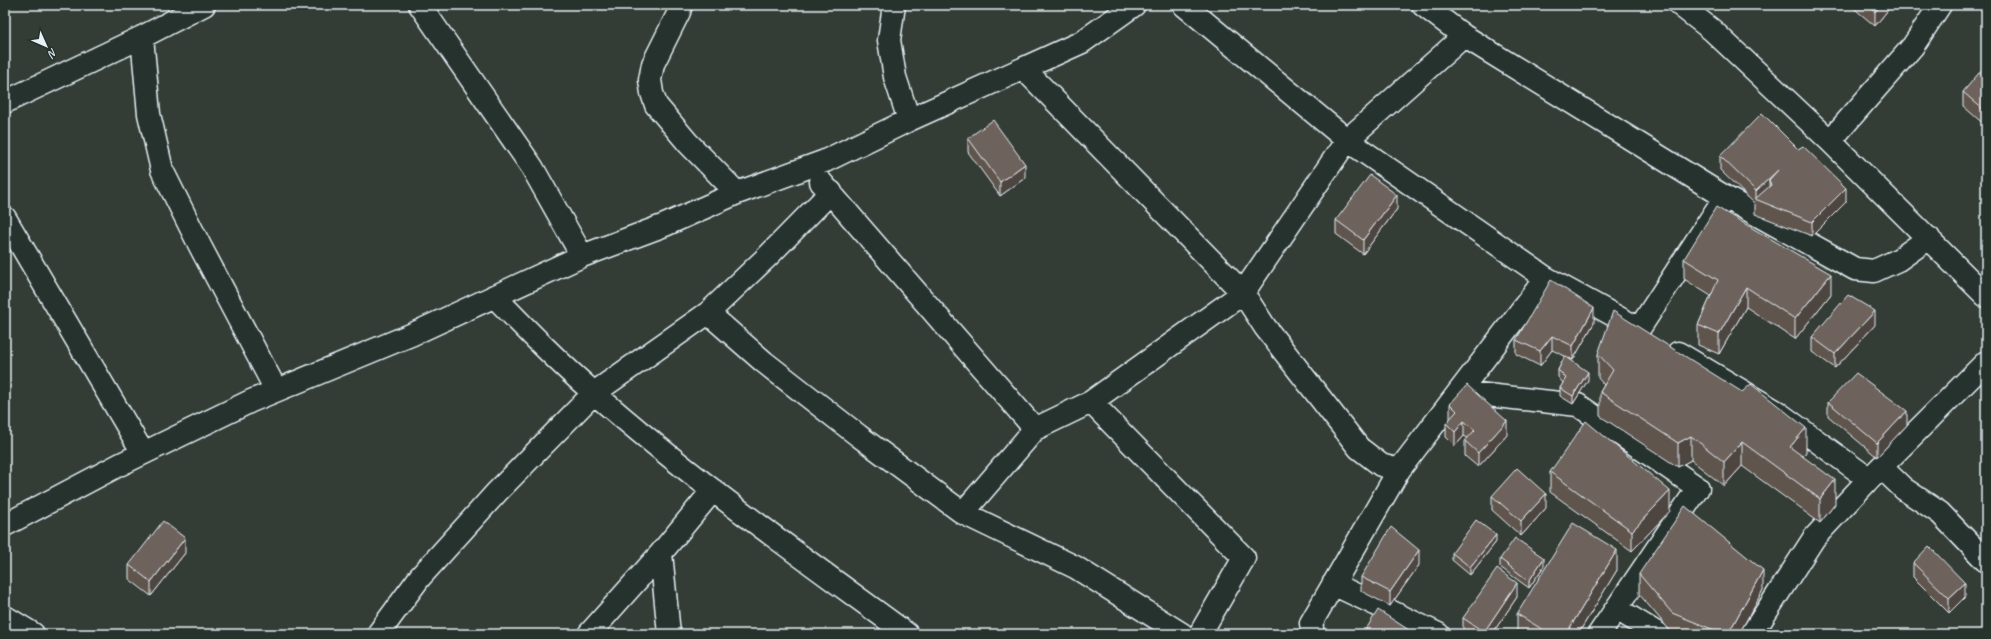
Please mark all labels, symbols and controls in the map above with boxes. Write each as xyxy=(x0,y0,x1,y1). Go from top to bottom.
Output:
north arrow xyxy=(26,26,66,66)
text: N xyxy=(44,46,60,62)

